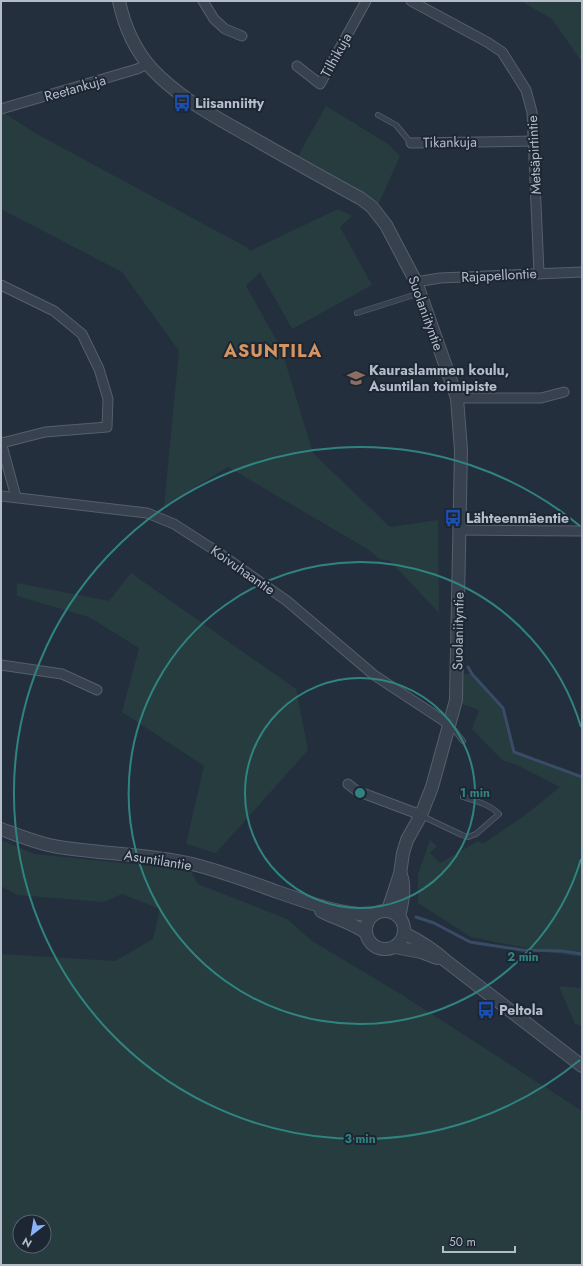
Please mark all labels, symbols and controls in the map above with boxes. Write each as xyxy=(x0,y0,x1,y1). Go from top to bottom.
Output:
street label: Tilhikuja xyxy=(316,29,356,81)
street label: Reetankuja xyxy=(42,70,108,106)
bus stop icon: Liisanniitty xyxy=(172,93,192,113)
place label: Liisanniitty xyxy=(195,93,265,113)
street label: Metsäpirtintie xyxy=(522,115,546,195)
street label: Tikankuja xyxy=(423,132,477,152)
street label: Rajapellontie xyxy=(461,263,537,287)
street label: Suolaniityntie xyxy=(403,273,449,353)
district label: ASUNTILA xyxy=(223,338,322,364)
place label: Kauraslammen koulu, Asuntilan toimipiste xyxy=(368,360,509,396)
school or university icon: Kauraslammen koulu, Asuntilan toimipiste xyxy=(346,368,366,388)
bus stop icon: Lähteenmäentie xyxy=(443,508,463,528)
place label: Lähteenmäentie xyxy=(466,508,569,528)
street label: Koivuhaantie xyxy=(207,540,279,600)
street label: Suolaniityntie xyxy=(447,592,469,670)
text: 1 min xyxy=(460,784,490,802)
centre of rings xyxy=(353,786,367,800)
street label: Asuntilantie xyxy=(123,845,193,875)
text: 2 min xyxy=(507,948,539,966)
bus stop icon: Peltola xyxy=(476,1000,496,1020)
place label: Peltola xyxy=(499,1000,543,1020)
text: 3 min xyxy=(344,1130,376,1148)
north arrow xyxy=(12,1214,52,1254)
scale bar xyxy=(443,1228,515,1254)
text: N xyxy=(19,1233,35,1252)
text: 50 m xyxy=(449,1233,476,1251)

